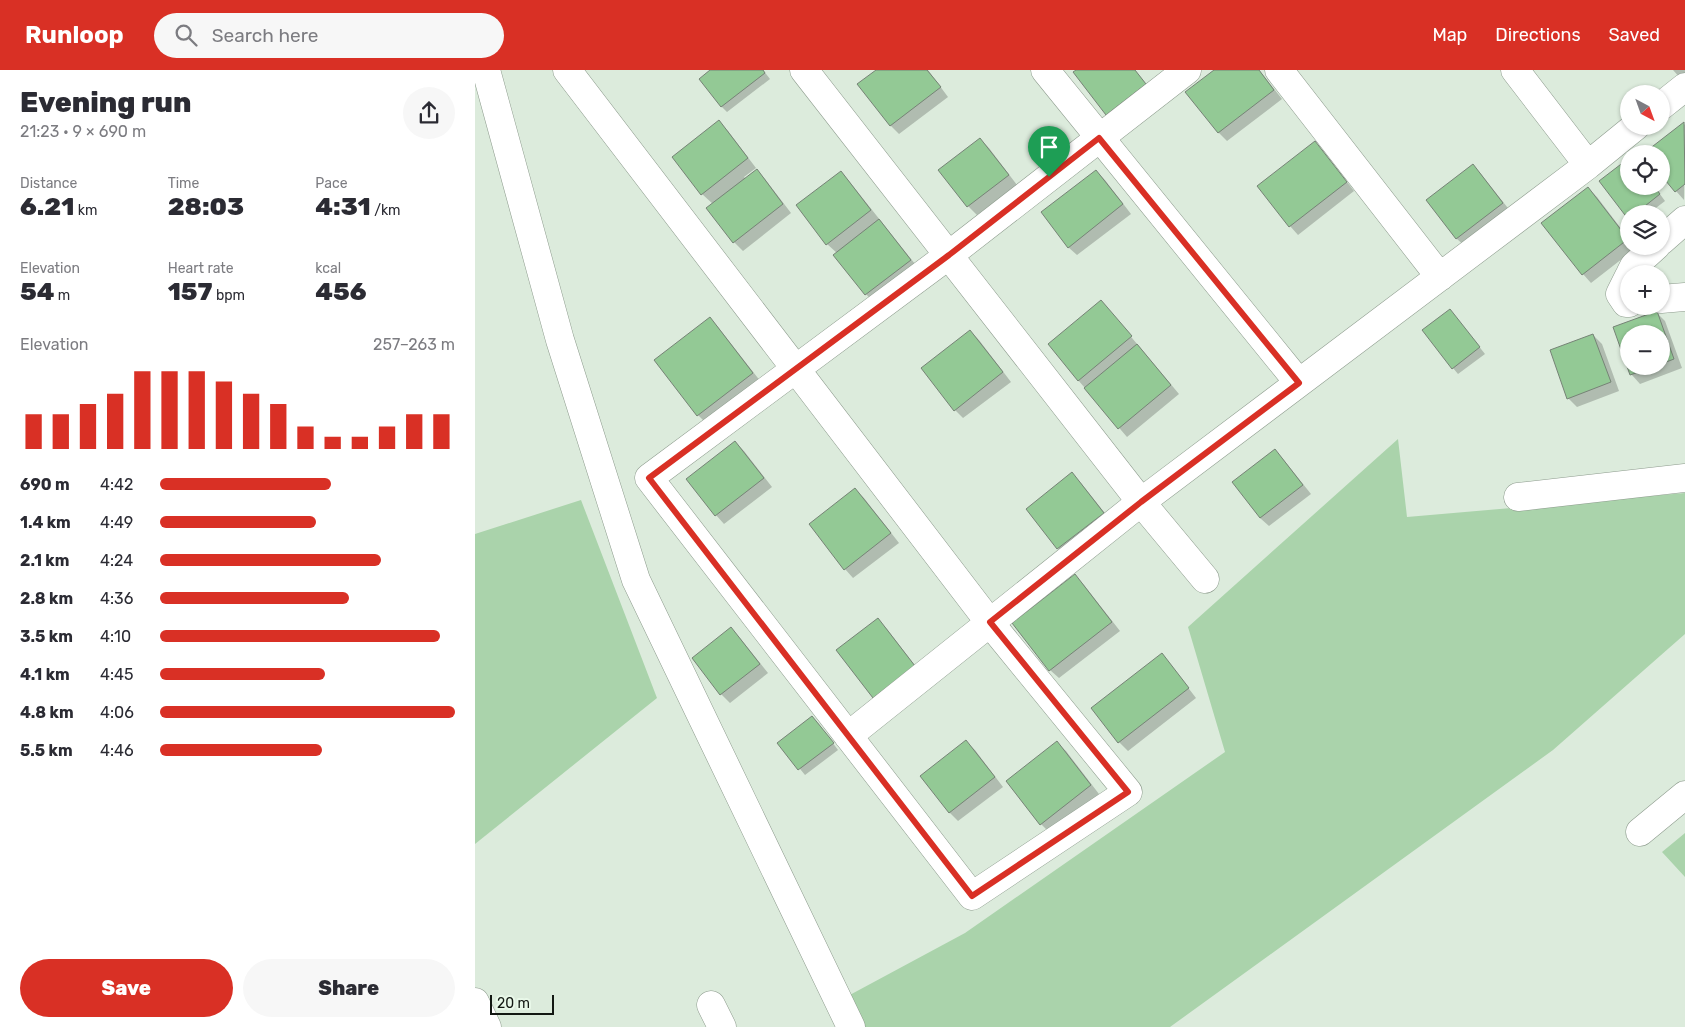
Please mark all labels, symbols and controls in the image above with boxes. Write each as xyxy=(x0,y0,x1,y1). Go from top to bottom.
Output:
search box xyxy=(154,13,504,58)
text: Runloop xyxy=(25,21,124,49)
icon: search xyxy=(172,21,200,49)
text: Search here xyxy=(212,24,318,47)
text: Map xyxy=(1432,24,1467,46)
text: Directions xyxy=(1495,24,1581,46)
text: Saved xyxy=(1609,24,1660,46)
north arrow xyxy=(1620,85,1670,135)
map controls xyxy=(1620,85,1670,375)
text: Evening run xyxy=(20,86,191,119)
button: share xyxy=(403,87,455,139)
text: 21:23 · 9 × 690 m xyxy=(20,122,146,141)
pin xyxy=(1028,126,1070,177)
icon: arrive xyxy=(1035,133,1063,161)
button: locate xyxy=(1620,145,1670,195)
text: Distance xyxy=(20,175,77,192)
text: Time xyxy=(168,175,199,192)
text: Pace xyxy=(315,175,347,192)
text: 6.21 xyxy=(20,192,74,221)
text: 28:03 xyxy=(168,192,244,221)
text: 4:31 xyxy=(315,192,371,221)
text: km xyxy=(74,202,97,219)
text: /km xyxy=(371,202,401,219)
button: layers xyxy=(1620,205,1670,255)
text: Elevation xyxy=(20,260,80,277)
text: Heart rate xyxy=(168,260,234,277)
text: kcal xyxy=(315,260,341,277)
button: + xyxy=(1620,265,1670,315)
text: 54 xyxy=(20,277,54,306)
text: 157 xyxy=(168,277,213,306)
text: 456 xyxy=(315,277,367,306)
text: m xyxy=(54,287,70,304)
text: bpm xyxy=(213,287,245,304)
button: − xyxy=(1620,325,1670,375)
text: Elevation xyxy=(20,335,89,354)
text: 257–263 m xyxy=(373,335,455,354)
text: 690 m xyxy=(20,475,70,494)
text: 4:42 xyxy=(100,475,133,494)
text: 1.4 km xyxy=(20,513,71,532)
text: 4:49 xyxy=(100,513,133,532)
text: 2.1 km xyxy=(20,551,69,570)
text: 4:24 xyxy=(100,551,133,570)
text: 2.8 km xyxy=(20,589,73,608)
text: 4:36 xyxy=(100,589,133,608)
text: 3.5 km xyxy=(20,627,73,646)
text: 4:10 xyxy=(100,627,131,646)
text: 4.1 km xyxy=(20,665,70,684)
text: 4:45 xyxy=(100,665,133,684)
text: 4.8 km xyxy=(20,703,74,722)
text: 4:06 xyxy=(100,703,134,722)
text: 5.5 km xyxy=(20,741,73,760)
text: 4:46 xyxy=(100,741,134,760)
button: Save xyxy=(20,959,233,1017)
button: Share xyxy=(243,959,455,1017)
scale bar xyxy=(490,992,554,1015)
text: 20 m xyxy=(497,995,530,1012)

